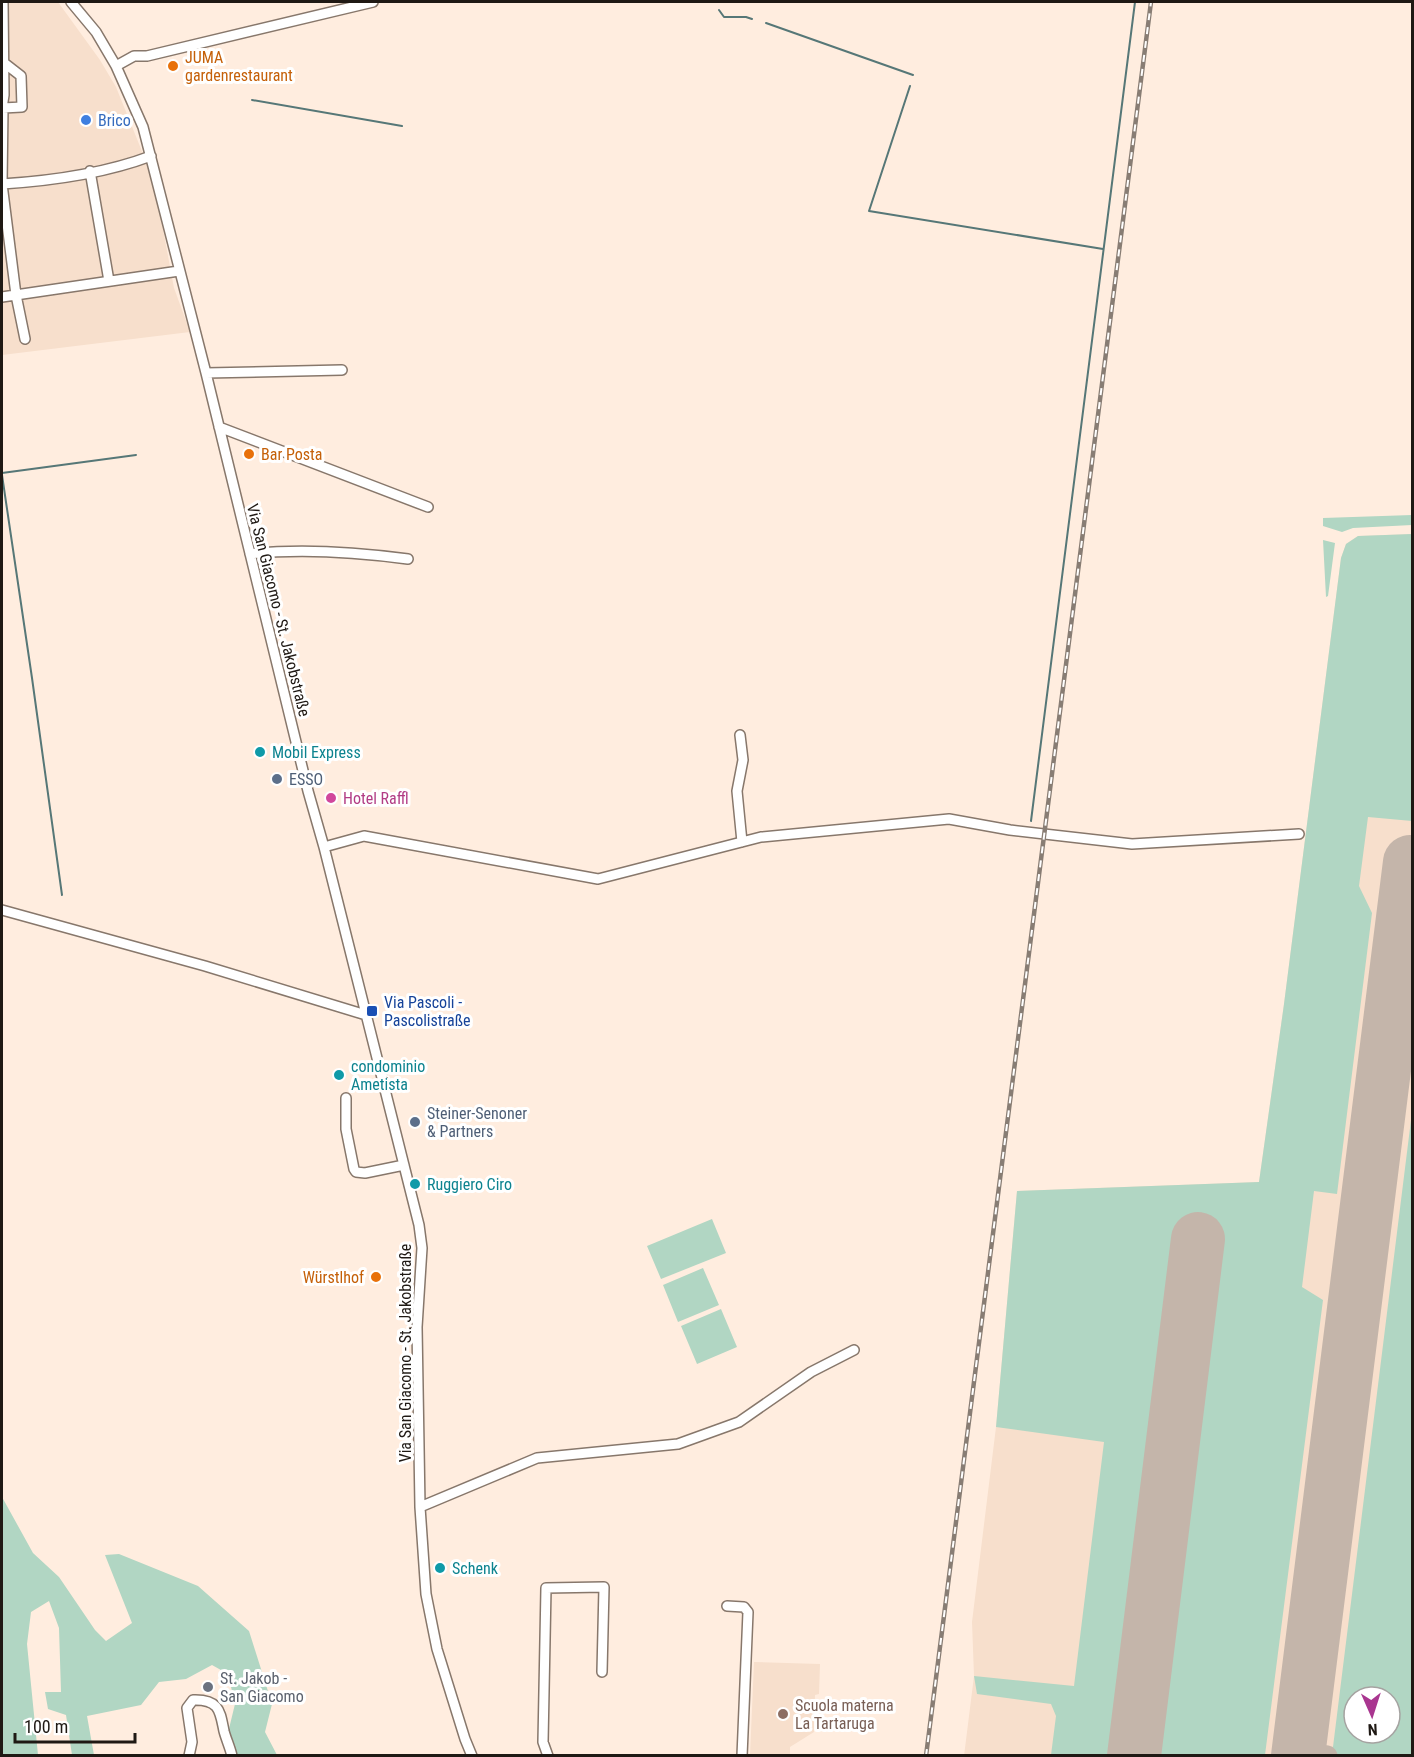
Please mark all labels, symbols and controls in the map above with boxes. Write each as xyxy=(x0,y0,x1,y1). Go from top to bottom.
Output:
place label: JUMA gardenrestaurant xyxy=(185,48,293,85)
marker: JUMA gardenrestaurant xyxy=(166,59,180,73)
place label: Brico xyxy=(98,111,131,130)
marker: Brico xyxy=(79,113,93,127)
place label: Bar Posta xyxy=(261,445,322,464)
marker: Bar Posta xyxy=(242,447,256,461)
street label: Via San Giacomo - St. Jakobstraße xyxy=(243,502,314,718)
place label: Mobil Express xyxy=(272,743,361,762)
marker: Mobil Express xyxy=(253,745,267,759)
place label: ESSO xyxy=(289,770,323,789)
marker: ESSO xyxy=(270,772,284,786)
place label: Hotel Raffl xyxy=(343,789,409,808)
marker: Hotel Raffl xyxy=(324,791,338,805)
place label: Via Pascoli - Pascolistraße xyxy=(384,993,471,1030)
marker: Via Pascoli - Pascolistraße xyxy=(365,1004,379,1018)
place label: condominio Ametista xyxy=(351,1057,425,1094)
marker: condominio Ametista xyxy=(332,1068,346,1082)
place label: Steiner-Senoner & Partners xyxy=(427,1104,527,1141)
marker: Steiner-Senoner & Partners xyxy=(408,1115,422,1129)
place label: Ruggiero Ciro xyxy=(427,1175,512,1194)
marker: Ruggiero Ciro xyxy=(408,1177,422,1191)
street label: Via San Giacomo - St. Jakobstraße xyxy=(396,1244,415,1462)
place label: Würstlhof xyxy=(303,1268,364,1287)
marker: Würstlhof xyxy=(369,1270,383,1284)
place label: Schenk xyxy=(452,1559,499,1578)
marker: Schenk xyxy=(433,1561,447,1575)
place label: St. Jakob - San Giacomo xyxy=(220,1669,304,1706)
marker: St. Jakob - San Giacomo xyxy=(201,1680,215,1694)
north arrow xyxy=(1342,1685,1402,1745)
place label: Scuola materna La Tartaruga xyxy=(795,1696,894,1733)
scale bar xyxy=(15,1706,135,1744)
marker: Scuola materna La Tartaruga xyxy=(776,1707,790,1721)
text: 100 m xyxy=(24,1716,68,1737)
text: N xyxy=(1367,1720,1378,1739)

